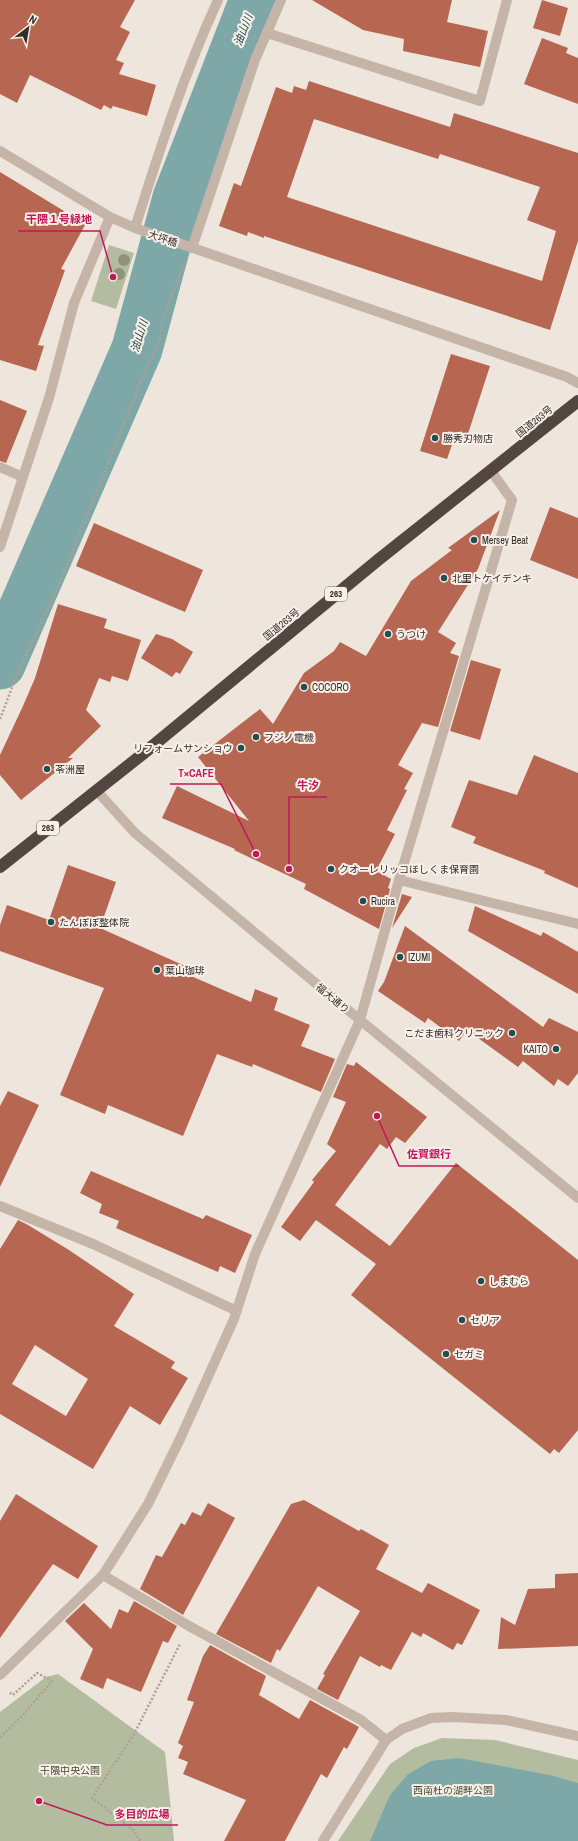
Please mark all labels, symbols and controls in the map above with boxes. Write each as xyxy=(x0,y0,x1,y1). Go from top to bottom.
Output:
north arrow xyxy=(8,8,48,48)
water label: 油山川 xyxy=(231,11,256,48)
text: N xyxy=(27,12,40,27)
callout: 干隈１号緑地 xyxy=(18,208,100,231)
text: 干隈１号緑地 xyxy=(26,212,92,226)
street label: 大坪橋 xyxy=(147,227,179,250)
water label: 油山川 xyxy=(127,317,151,354)
street label: 国道263号 xyxy=(513,403,555,440)
place label: 勝秀刃物店 xyxy=(443,432,493,445)
marker: 勝秀刃物店 xyxy=(430,433,440,443)
place label: Mersey Beat xyxy=(482,534,529,547)
marker: Mersey Beat xyxy=(469,535,479,545)
place label: 北里トケイデンキ xyxy=(452,572,532,585)
marker: 北里トケイデンキ xyxy=(439,573,449,583)
road number: 263 xyxy=(325,587,347,601)
street label: 国道263号 xyxy=(260,605,302,643)
place label: うつけ xyxy=(396,628,426,641)
marker: うつけ xyxy=(383,629,393,639)
place label: COCORO xyxy=(312,681,349,694)
marker: COCORO xyxy=(299,682,309,692)
place label: フジノ電機 xyxy=(264,731,314,744)
marker: フジノ電機 xyxy=(251,732,261,742)
place label: リフォームサンショウ xyxy=(133,742,233,755)
marker: リフォームサンショウ xyxy=(236,743,246,753)
callout: T×CAFE xyxy=(170,761,221,784)
place label: 苓洲屋 xyxy=(55,763,85,776)
marker: 苓洲屋 xyxy=(42,764,52,774)
text: T×CAFE xyxy=(178,766,214,780)
callout: 牛汐 xyxy=(289,774,327,797)
text: 牛汐 xyxy=(297,778,319,792)
road number: 263 xyxy=(37,821,59,835)
place label: クオーレリッコほしくま保育園 xyxy=(339,863,479,876)
marker: クオーレリッコほしくま保育園 xyxy=(326,864,336,874)
place label: Rucira xyxy=(371,895,396,908)
marker: Rucira xyxy=(358,896,368,906)
place label: たんぽぽ整体院 xyxy=(59,916,129,929)
marker: たんぽぽ整体院 xyxy=(46,917,56,927)
place label: IZUMI xyxy=(408,951,430,964)
marker: IZUMI xyxy=(395,952,405,962)
place label: 葉山珈琲 xyxy=(165,964,205,977)
marker: 葉山珈琲 xyxy=(152,965,162,975)
street label: 福大通り xyxy=(313,981,352,1016)
place label: こだま歯科クリニック xyxy=(404,1027,504,1040)
marker: こだま歯科クリニック xyxy=(507,1028,517,1038)
place label: KAITO xyxy=(524,1043,548,1056)
marker: KAITO xyxy=(551,1044,561,1054)
callout: 佐賀銀行 xyxy=(399,1143,459,1166)
text: 佐賀銀行 xyxy=(407,1147,451,1161)
place label: しまむら xyxy=(489,1275,529,1288)
marker: しまむら xyxy=(476,1276,486,1286)
place label: セリア xyxy=(470,1314,500,1327)
marker: セリア xyxy=(457,1315,467,1325)
place label: セガミ xyxy=(454,1348,484,1361)
marker: セガミ xyxy=(441,1349,451,1359)
park label: 干隈中央公園 xyxy=(40,1764,100,1777)
park label: 西南杜の湖畔公園 xyxy=(413,1784,493,1797)
callout: 多目的広場 xyxy=(107,1802,178,1825)
text: 多目的広場 xyxy=(115,1807,170,1821)

